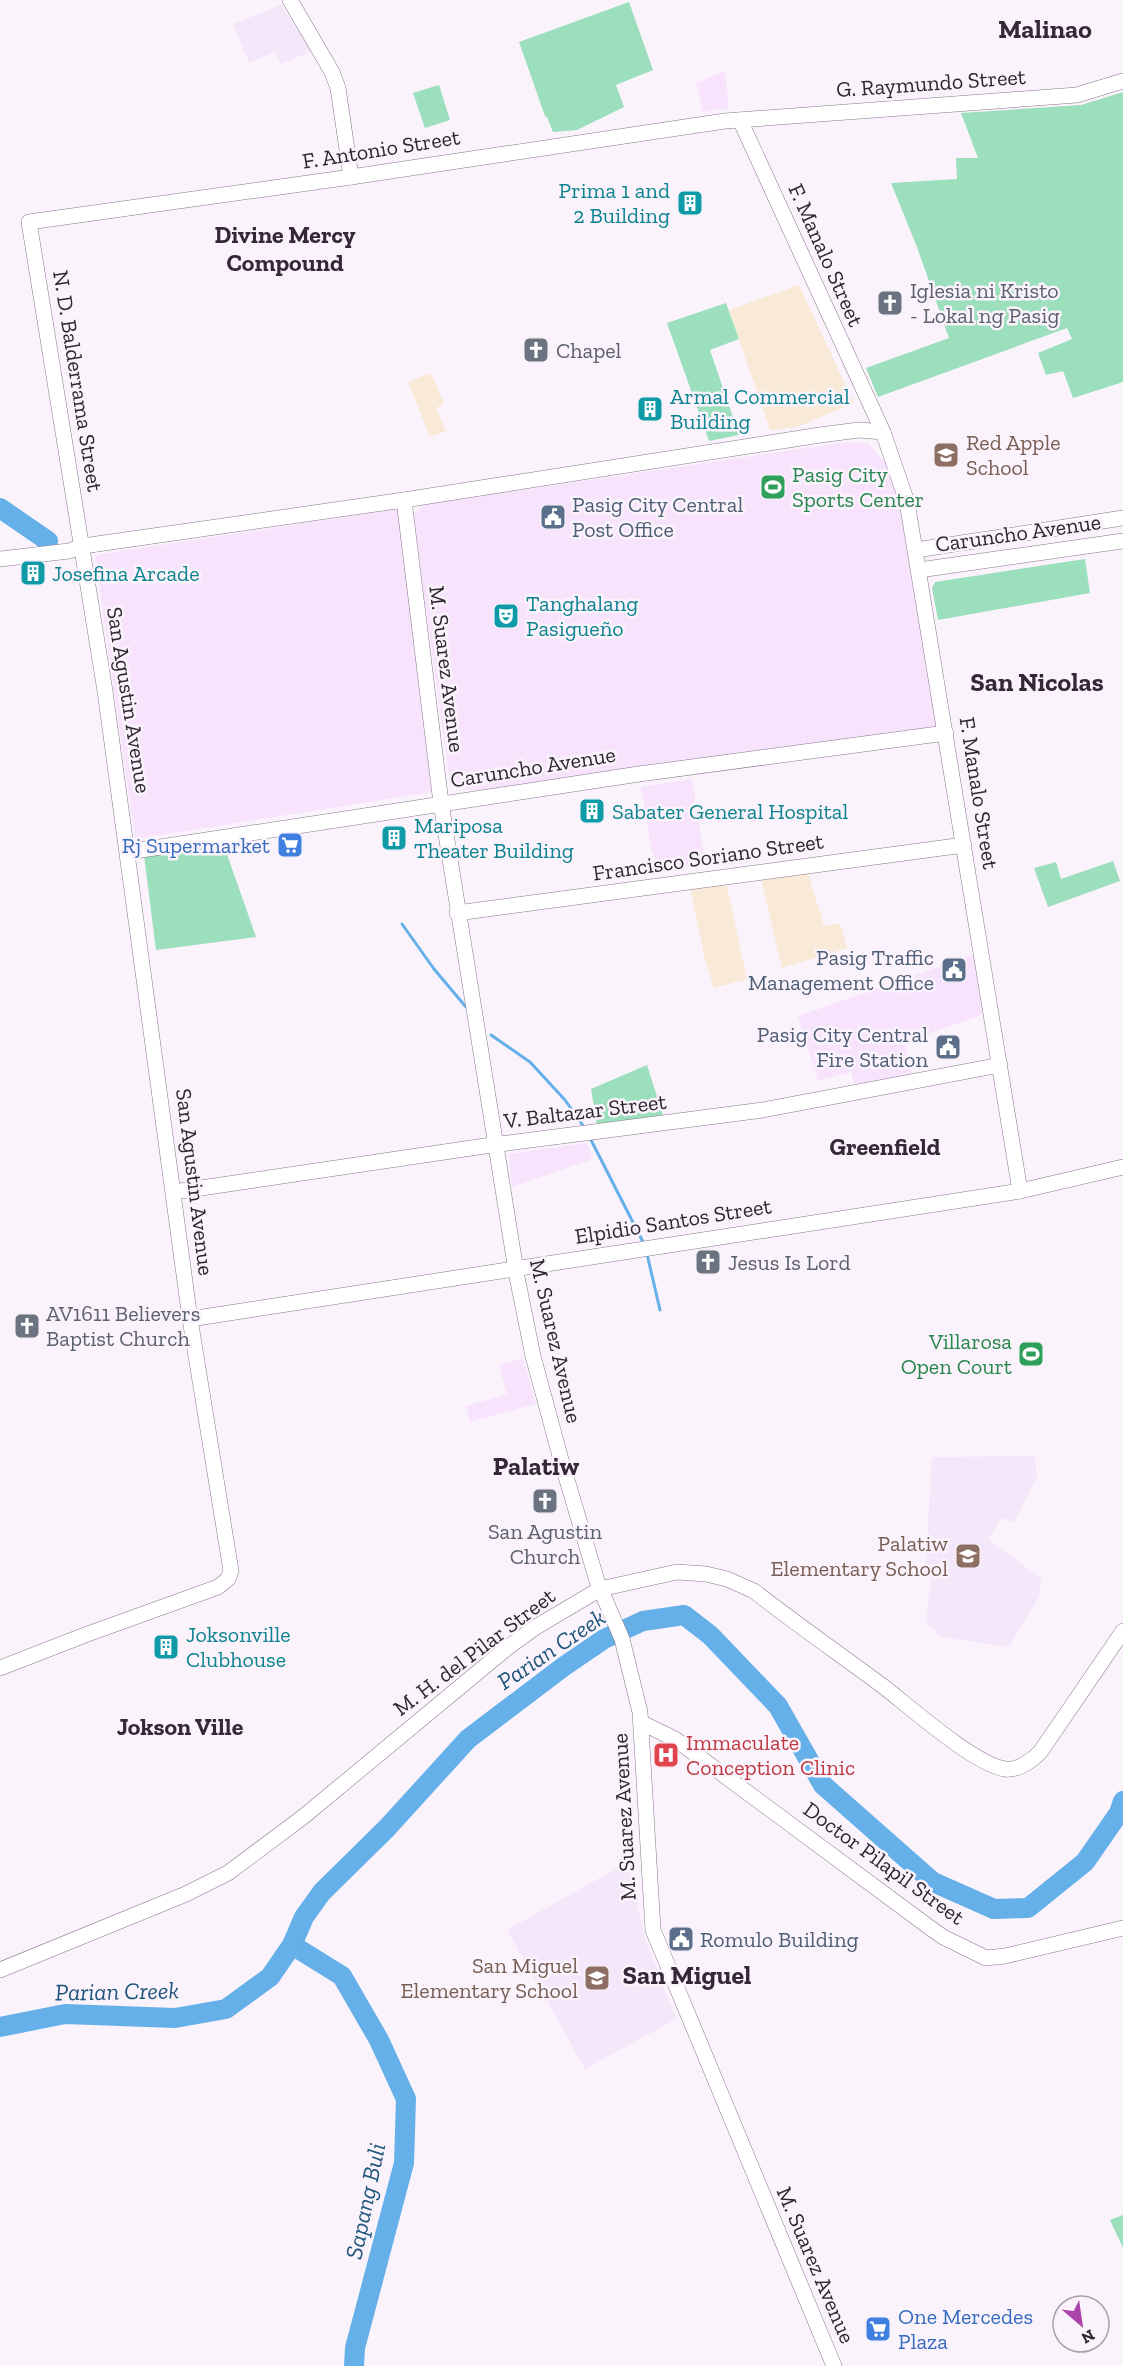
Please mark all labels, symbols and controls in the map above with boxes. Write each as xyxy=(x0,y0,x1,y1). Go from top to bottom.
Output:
district label: Malinao xyxy=(998,13,1092,45)
street label: G. Raymundo Street xyxy=(835,63,1027,103)
street label: F. Antonio Street xyxy=(300,123,462,175)
place label: Prima 1 and 2 Building xyxy=(559,177,670,229)
street label: F. Manalo Street xyxy=(782,179,870,331)
building icon: Prima 1 and 2 Building xyxy=(675,188,705,218)
district label: Divine Mercy Compound xyxy=(214,220,356,277)
street label: N. D. Balderrama Street xyxy=(47,268,109,494)
place label: Iglesia ni Kristo - Lokal ng Pasig xyxy=(910,277,1059,329)
church icon: Iglesia ni Kristo - Lokal ng Pasig xyxy=(875,288,905,318)
church icon: Chapel xyxy=(521,335,551,365)
place label: Chapel xyxy=(556,337,622,364)
place label: Armal Commercial Building xyxy=(670,383,850,435)
building icon: Armal Commercial Building xyxy=(635,394,665,424)
place label: Red Apple School xyxy=(966,429,1061,481)
school or university icon: Red Apple School xyxy=(931,440,961,470)
place label: Pasig City Sports Center xyxy=(792,461,924,513)
sports icon: Pasig City Sports Center xyxy=(758,472,788,502)
place label: Pasig City Central Post Office xyxy=(572,491,743,543)
public building icon: Pasig City Central Post Office xyxy=(538,502,568,532)
street label: Caruncho Avenue xyxy=(934,508,1102,558)
building icon: Josefina Arcade xyxy=(18,558,48,588)
place label: Josefina Arcade xyxy=(52,560,200,587)
street label: M. Suarez Avenue xyxy=(423,584,471,754)
place label: Tanghalang Pasigueño xyxy=(526,590,638,642)
theatre icon: Tanghalang Pasigueño xyxy=(491,601,521,631)
street label: San Agustin Avenue xyxy=(101,605,157,795)
district label: San Nicolas xyxy=(970,666,1104,698)
street label: F. Manalo Street xyxy=(954,715,1004,872)
street label: Caruncho Avenue xyxy=(449,741,617,793)
building icon: Sabater General Hospital xyxy=(577,796,607,826)
place label: Sabater General Hospital xyxy=(612,798,848,825)
place label: Mariposa Theater Building xyxy=(414,812,574,864)
building icon: Mariposa Theater Building xyxy=(379,823,409,853)
street label: Francisco Soriano Street xyxy=(591,827,826,887)
supermarket icon: Rj Supermarket xyxy=(275,830,305,860)
place label: Rj Supermarket xyxy=(122,832,271,859)
place label: Pasig Traffic Management Office xyxy=(748,944,934,996)
public building icon: Pasig Traffic Management Office xyxy=(939,955,969,985)
place label: Pasig City Central Fire Station xyxy=(757,1021,928,1073)
public building icon: Pasig City Central Fire Station xyxy=(933,1032,963,1062)
street label: San Agustin Avenue xyxy=(170,1087,220,1277)
street label: V. Baltazar Street xyxy=(501,1088,669,1134)
district label: Greenfield xyxy=(830,1132,941,1161)
street label: Elpidio Santos Street xyxy=(573,1192,774,1250)
church icon: Jesus Is Lord xyxy=(693,1247,723,1277)
place label: Jesus Is Lord xyxy=(728,1249,851,1276)
street label: M. Suarez Avenue xyxy=(524,1256,588,1426)
place label: AV1611 Believers Baptist Church xyxy=(46,1300,201,1352)
church icon: AV1611 Believers Baptist Church xyxy=(12,1311,42,1341)
place label: Villarosa Open Court xyxy=(901,1328,1013,1380)
sports icon: Villarosa Open Court xyxy=(1016,1339,1046,1369)
district label: Palatiw xyxy=(493,1450,580,1482)
church icon: San Agustin Church xyxy=(530,1486,560,1516)
place label: San Agustin Church xyxy=(488,1518,602,1570)
place label: Palatiw Elementary School xyxy=(771,1530,948,1582)
school or university icon: Palatiw Elementary School xyxy=(953,1541,983,1571)
street label: M. H. del Pilar Street xyxy=(388,1582,561,1722)
water label: Parian Creek xyxy=(491,1602,611,1696)
place label: Joksonville Clubhouse xyxy=(186,1621,291,1673)
building icon: Joksonville Clubhouse xyxy=(151,1632,181,1662)
district label: Jokson Ville xyxy=(117,1712,244,1741)
place label: Immaculate Conception Clinic xyxy=(686,1729,855,1781)
street label: M. Suarez Avenue xyxy=(606,1733,642,1901)
hospital icon: Immaculate Conception Clinic xyxy=(651,1740,681,1770)
street label: Doctor Pilapil Street xyxy=(798,1795,971,1931)
public building icon: Romulo Building xyxy=(666,1924,696,1954)
place label: Romulo Building xyxy=(700,1926,859,1953)
place label: San Miguel Elementary School xyxy=(401,1952,578,2004)
district label: San Miguel xyxy=(623,1959,751,1991)
school or university icon: San Miguel Elementary School xyxy=(582,1963,612,1993)
water label: Parian Creek xyxy=(55,1975,180,2007)
water label: Sapang Buli xyxy=(339,2140,391,2262)
street label: M. Suarez Avenue xyxy=(771,2183,861,2347)
north arrow xyxy=(1051,2294,1111,2354)
place label: One Mercedes Plaza xyxy=(898,2303,1033,2355)
supermarket icon: One Mercedes Plaza xyxy=(863,2314,893,2344)
text: N xyxy=(1078,2325,1098,2348)

